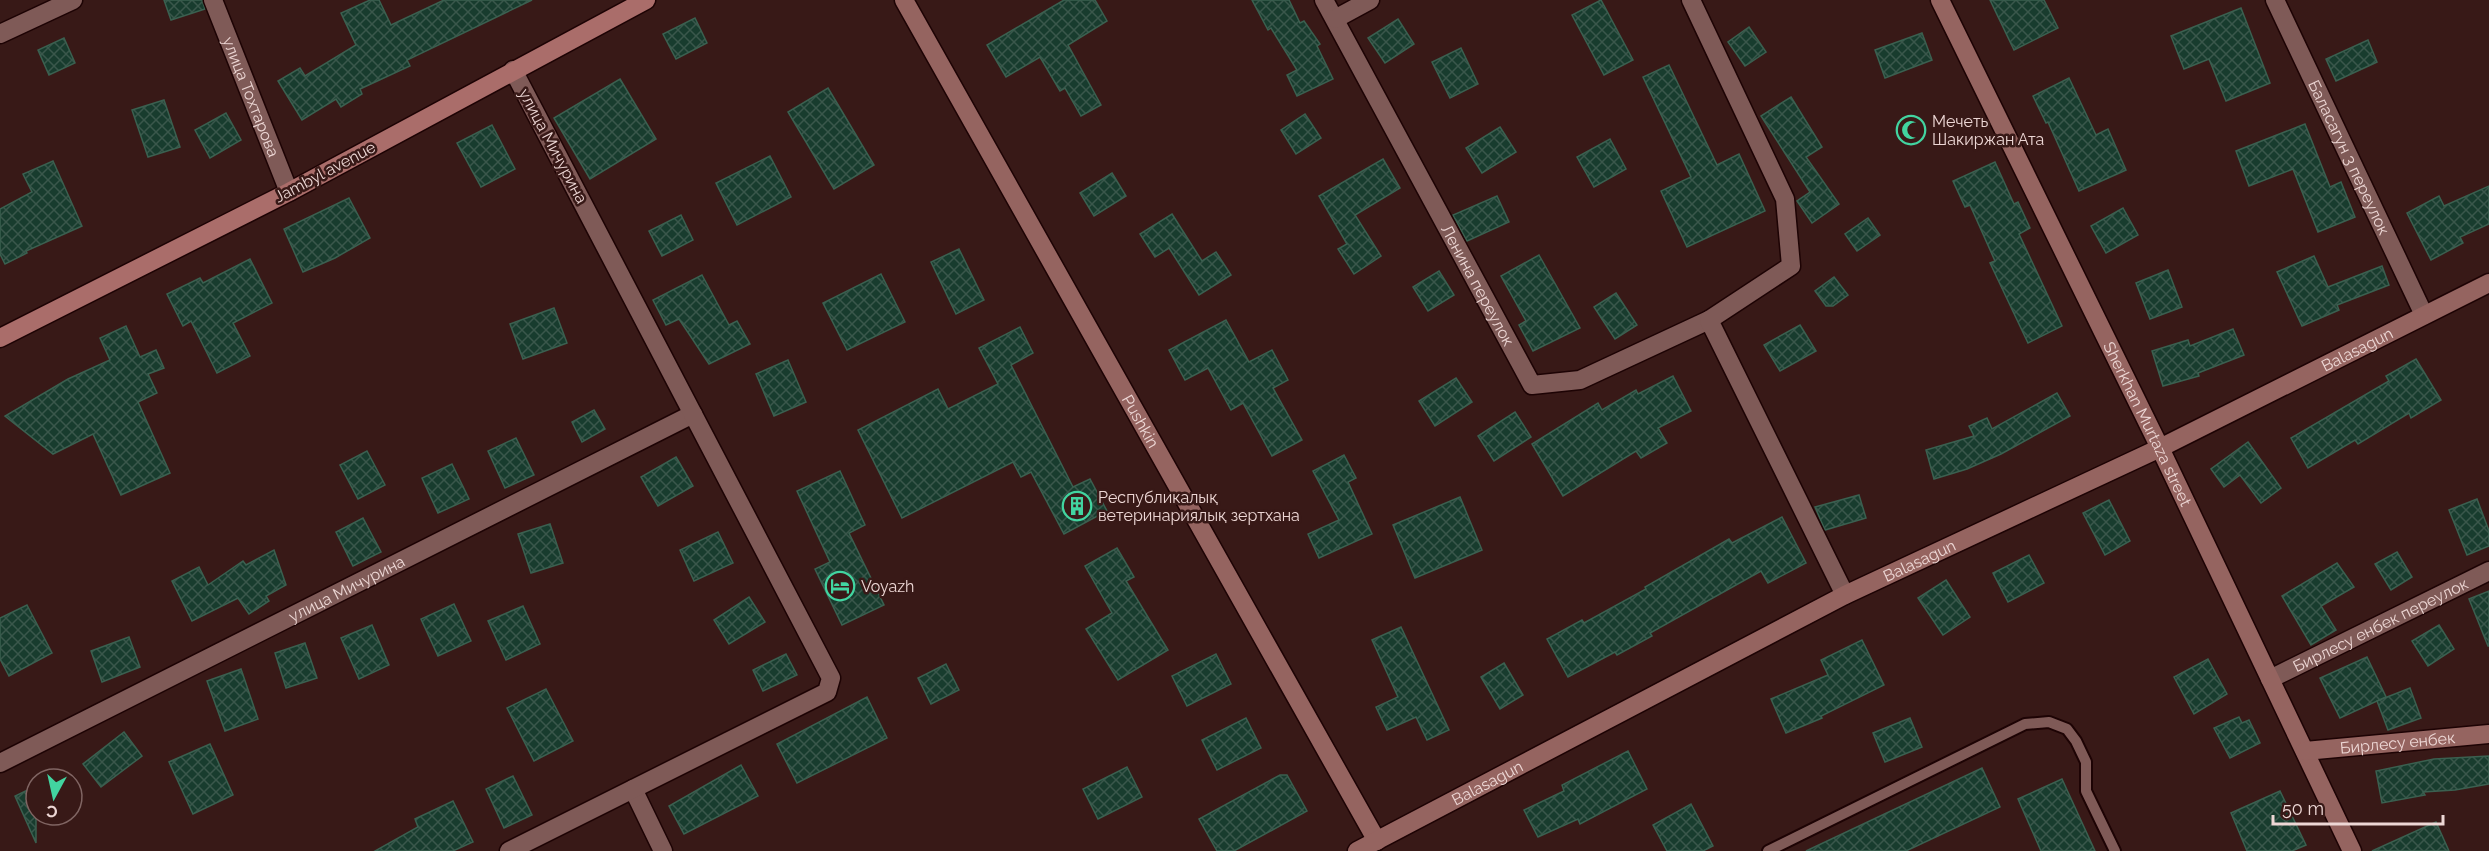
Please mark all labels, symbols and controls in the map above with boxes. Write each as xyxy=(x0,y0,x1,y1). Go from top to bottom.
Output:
street label: улица Тохтарова xyxy=(219,34,284,160)
street label: Баласагун 3 переулок xyxy=(2305,77,2394,238)
street label: улица Мичурина xyxy=(515,85,591,207)
place label: Мечеть Шакиржан Ата xyxy=(1932,112,2044,149)
mosque icon: Мечеть Шакиржан Ата xyxy=(1895,114,1927,146)
street label: Jambyl avenue xyxy=(271,137,379,207)
street label: Ленина переулок xyxy=(1438,221,1519,349)
street label: Balasagun xyxy=(2318,323,2396,375)
street label: Sherkhan Murtaza street xyxy=(2100,338,2196,510)
street label: Pushkin xyxy=(1118,391,1163,451)
place label: Республикалық ветеринариялық зертхана xyxy=(1098,488,1300,525)
building icon: Республикалық ветеринариялық зертхана xyxy=(1061,490,1093,522)
street label: Balasagun xyxy=(1880,535,1958,585)
street label: улица Мичурина xyxy=(285,551,408,626)
hotel icon: Voyazh xyxy=(824,570,856,602)
street label: Бирлесу енбек переулок xyxy=(2290,573,2471,676)
place label: Voyazh xyxy=(861,577,914,596)
street label: Бирлесу енбек xyxy=(2339,728,2456,757)
street label: Balasagun xyxy=(1448,756,1526,809)
north arrow xyxy=(24,767,84,827)
scale bar xyxy=(2273,788,2442,826)
text: 50 m xyxy=(2282,798,2324,819)
text: С xyxy=(45,801,59,822)

